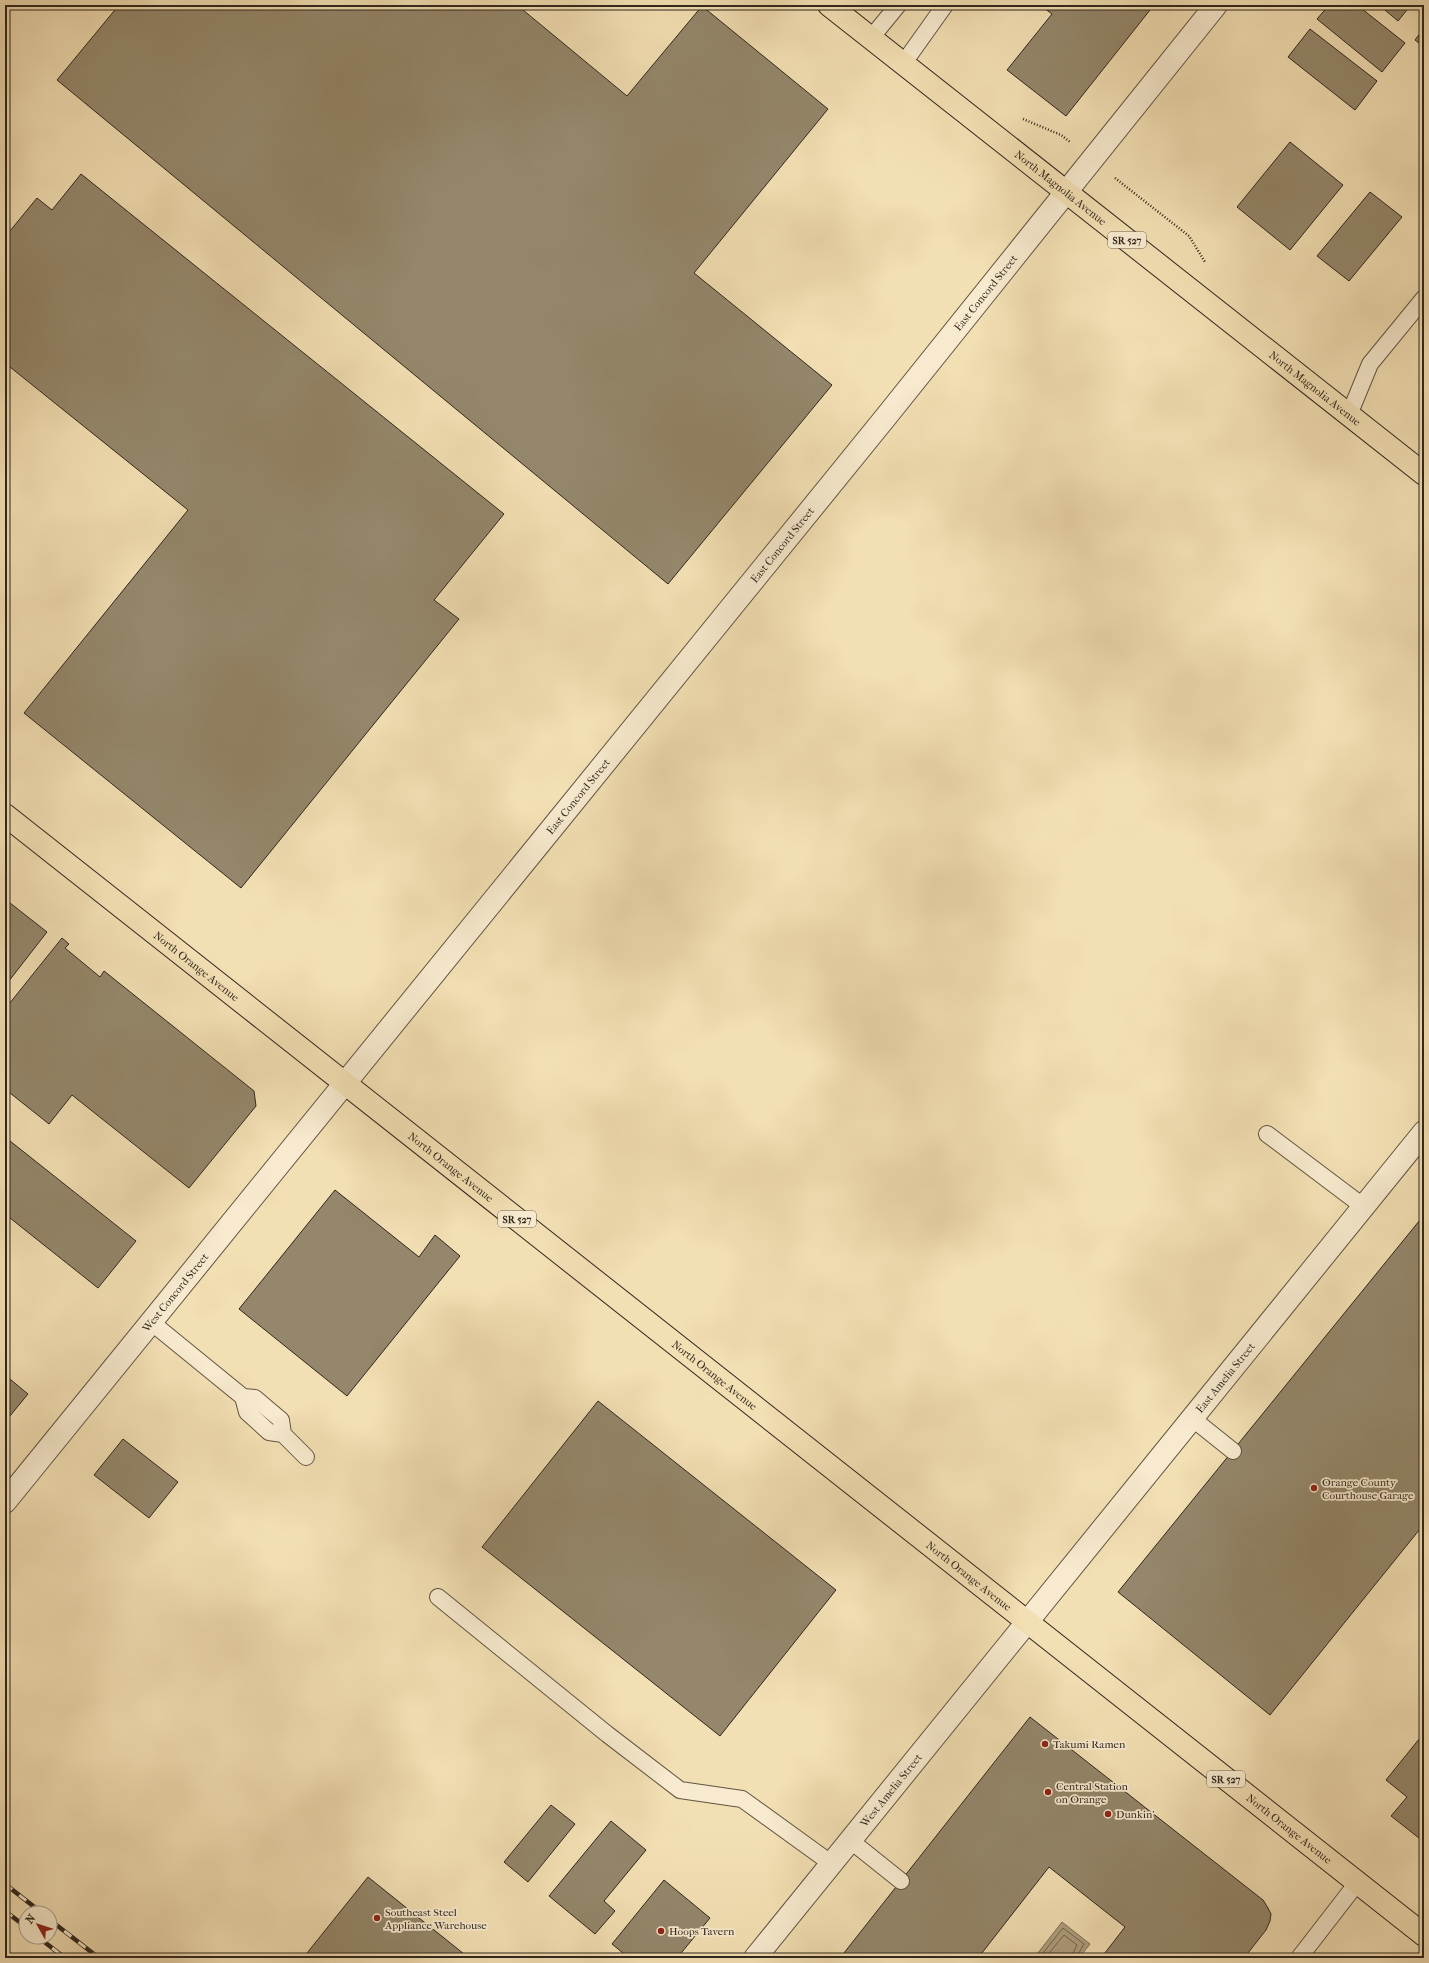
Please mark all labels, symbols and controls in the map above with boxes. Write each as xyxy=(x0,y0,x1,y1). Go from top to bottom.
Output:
street label: North Magnolia Avenue xyxy=(1012,148,1109,228)
road number: SR 527 xyxy=(1108,232,1146,248)
street label: East Concord Street xyxy=(952,252,1020,334)
street label: North Magnolia Avenue xyxy=(1266,348,1364,429)
street label: East Concord Street xyxy=(748,504,817,586)
street label: East Concord Street xyxy=(544,756,613,837)
street label: North Orange Avenue xyxy=(151,929,242,1005)
street label: North Orange Avenue xyxy=(405,1130,496,1205)
road number: SR 527 xyxy=(498,1211,536,1227)
street label: West Concord Street xyxy=(139,1251,211,1335)
street label: North Orange Avenue xyxy=(669,1338,760,1413)
street label: East Amelia Street xyxy=(1193,1340,1258,1416)
place label: Orange County Courthouse Garage xyxy=(1322,1476,1414,1502)
marker: Orange County Courthouse Garage xyxy=(1309,1483,1319,1493)
street label: North Orange Avenue xyxy=(923,1539,1014,1614)
place label: Takumi Ramen xyxy=(1053,1738,1126,1751)
marker: Takumi Ramen xyxy=(1040,1739,1050,1749)
street label: West Amelia Street xyxy=(857,1751,925,1830)
road number: SR 527 xyxy=(1207,1771,1245,1787)
place label: Central Station on Orange xyxy=(1056,1780,1129,1806)
marker: Central Station on Orange xyxy=(1043,1787,1053,1797)
street label: North Orange Avenue xyxy=(1244,1791,1335,1867)
place label: Dunkin' xyxy=(1116,1808,1155,1821)
marker: Dunkin' xyxy=(1103,1809,1113,1819)
north arrow xyxy=(18,1905,58,1945)
place label: Southeast Steel Appliance Warehouse xyxy=(384,1906,487,1932)
text: N xyxy=(23,1911,39,1926)
marker: Southeast Steel Appliance Warehouse xyxy=(372,1913,382,1923)
place label: Hoops Tavern xyxy=(669,1925,735,1938)
marker: Hoops Tavern xyxy=(656,1926,666,1936)

